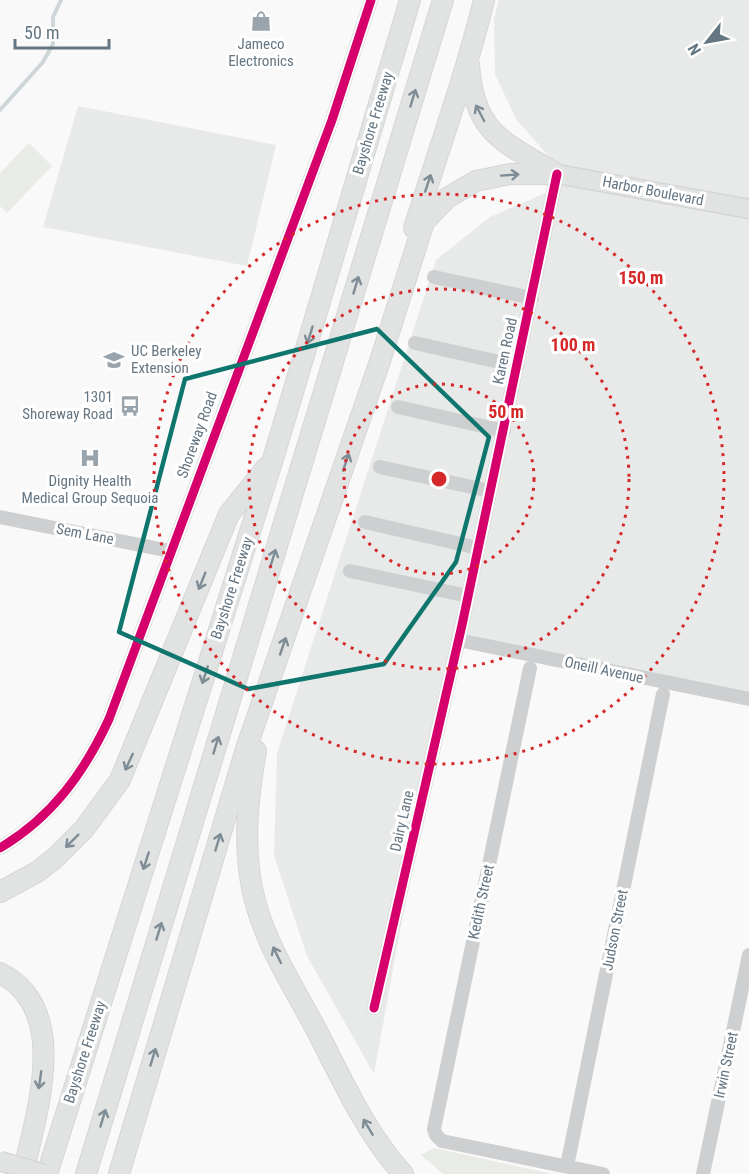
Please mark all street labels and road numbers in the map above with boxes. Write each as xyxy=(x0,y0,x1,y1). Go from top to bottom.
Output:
street label: Bayshore Freeway xyxy=(349,69,397,177)
street label: Harbor Boulevard xyxy=(601,172,705,210)
street label: Karen Road xyxy=(489,316,521,386)
street label: Shoreway Road xyxy=(173,389,221,481)
street label: Sem Lane xyxy=(55,520,115,548)
street label: Bayshore Freeway xyxy=(207,535,257,641)
street label: Oneill Avenue xyxy=(563,653,645,687)
street label: Dairy Lane xyxy=(386,789,418,853)
street label: Kedith Street xyxy=(464,863,498,941)
street label: Judson Street xyxy=(598,888,632,972)
street label: Bayshore Freeway xyxy=(60,999,110,1105)
street label: Irwin Street xyxy=(710,1030,742,1100)

